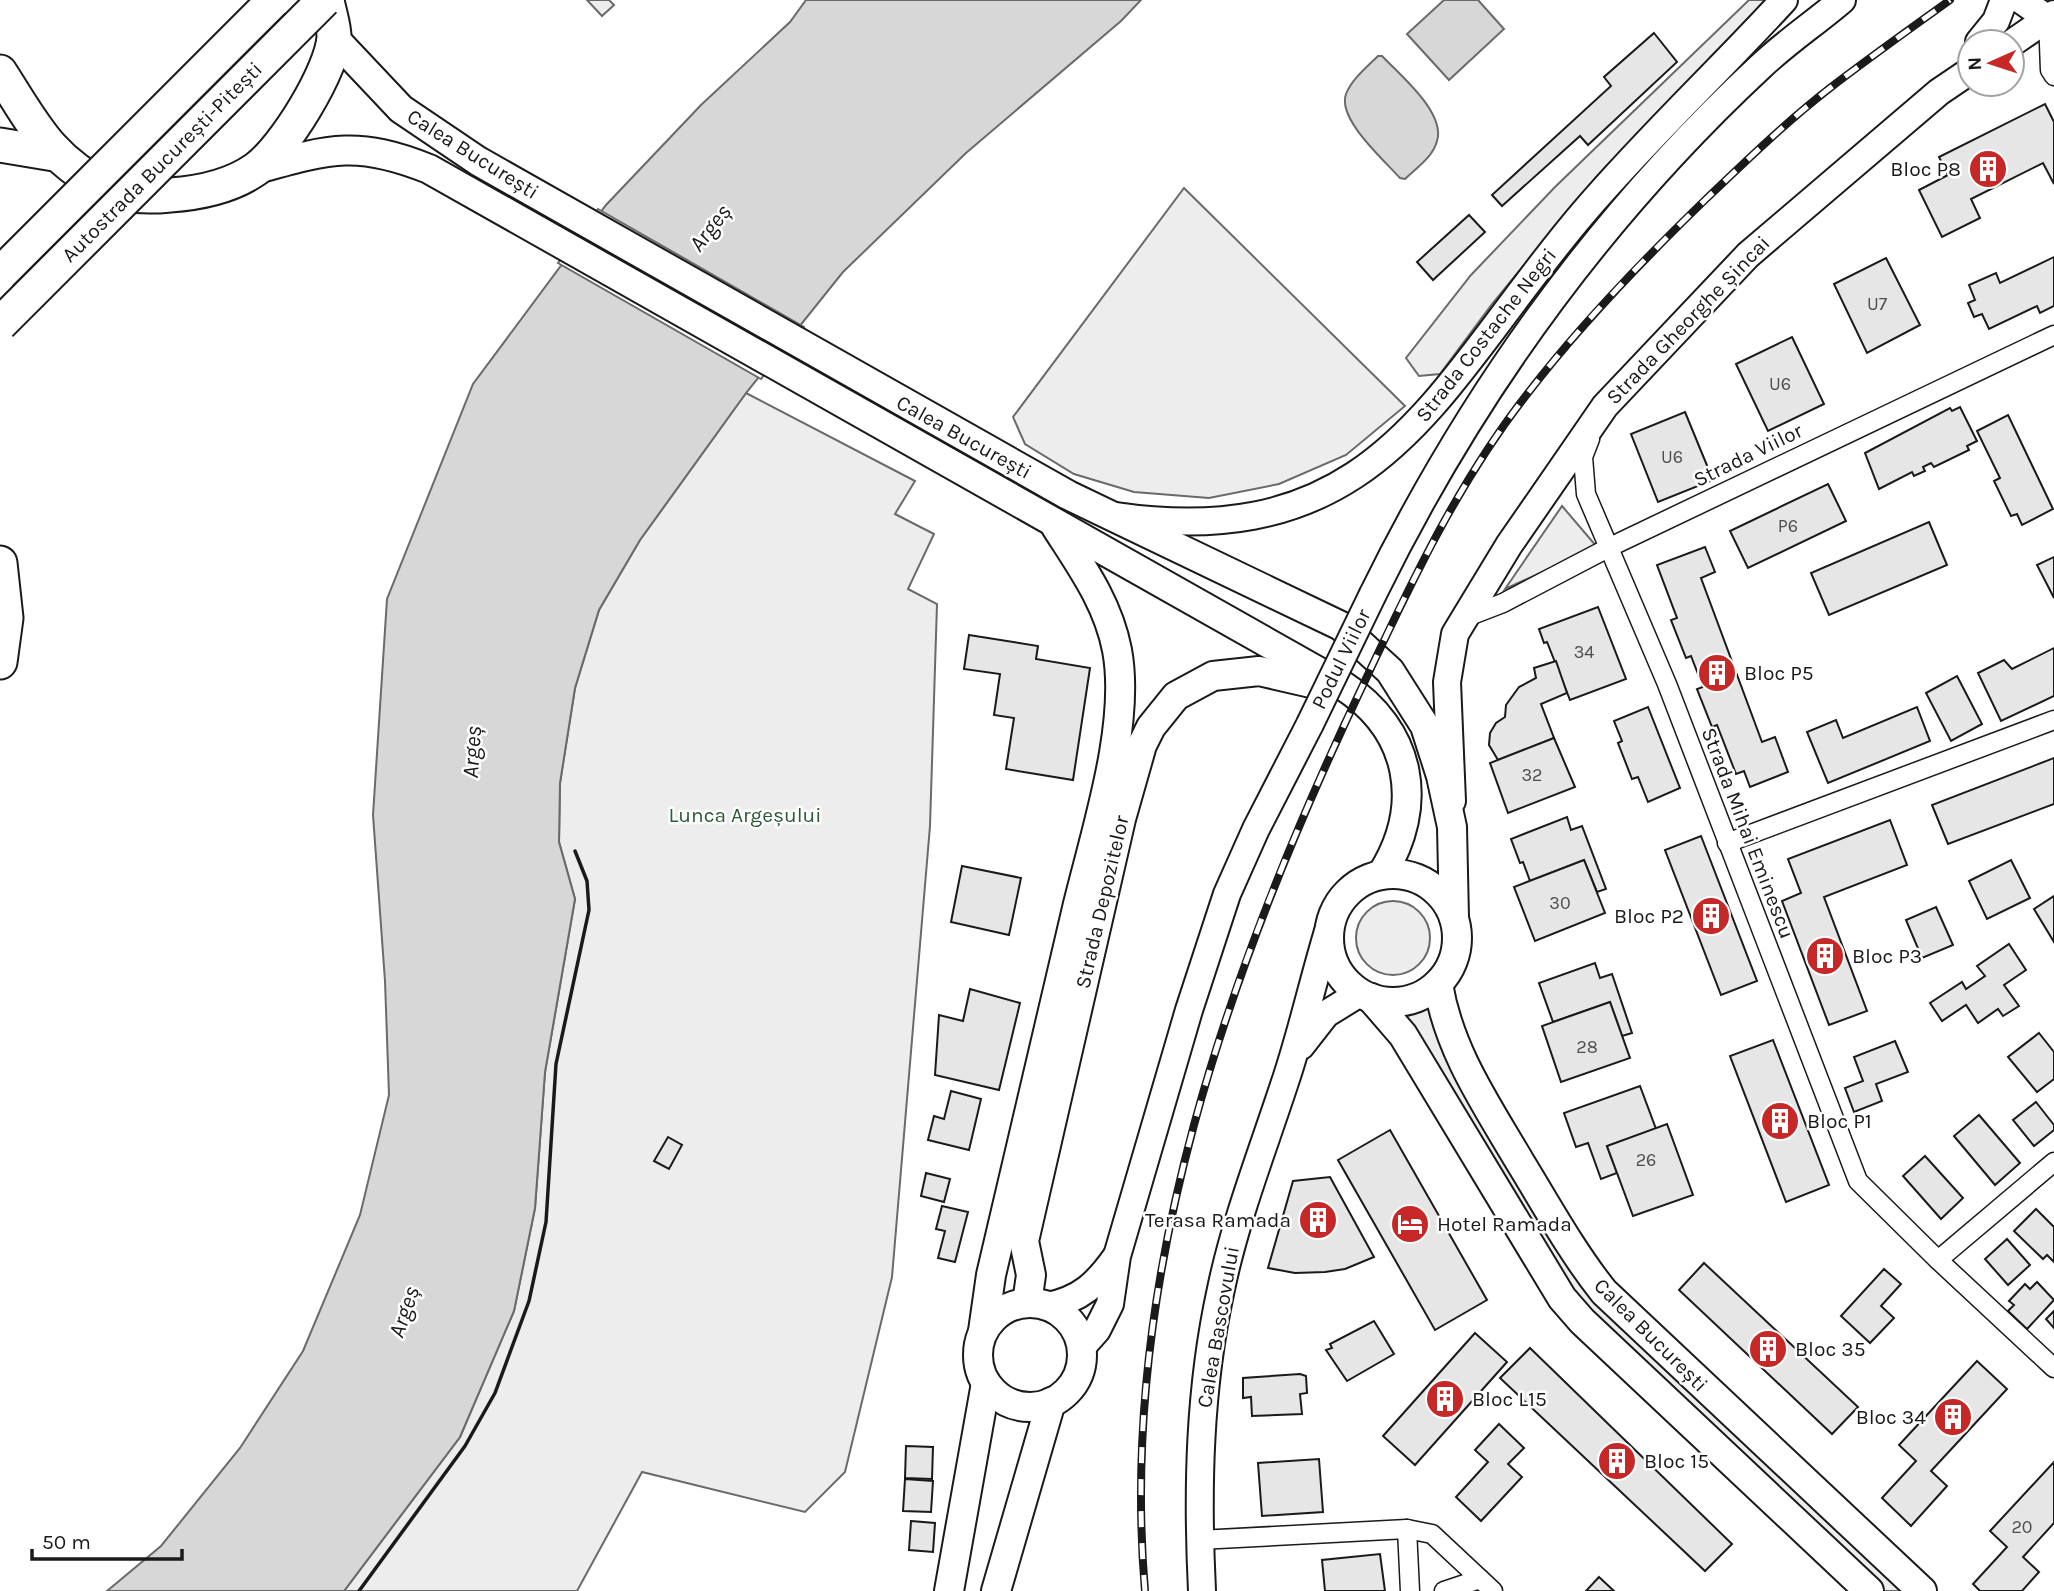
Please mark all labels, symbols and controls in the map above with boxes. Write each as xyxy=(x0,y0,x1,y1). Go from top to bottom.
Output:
north arrow xyxy=(1956,28,2026,98)
text: N xyxy=(1964,56,1986,71)
street label: Autostrada București-Pitești xyxy=(57,57,267,267)
street label: Calea București xyxy=(403,104,543,204)
building icon: Bloc P8 xyxy=(1967,148,2009,190)
place label: Bloc P8 xyxy=(1890,157,1961,181)
water label: Argeș xyxy=(683,199,737,257)
street label: Strada Gheorghe Șincai xyxy=(1601,231,1775,409)
street label: Strada Costache Negri xyxy=(1411,243,1561,427)
house number: U7 xyxy=(1867,293,1888,315)
house number: U6 xyxy=(1769,373,1791,395)
street label: Calea București xyxy=(892,390,1036,484)
street label: Strada Viilor xyxy=(1690,418,1807,492)
house number: U6 xyxy=(1661,446,1683,468)
house number: P6 xyxy=(1778,515,1798,537)
street label: Podul Viilor xyxy=(1306,605,1376,713)
house number: 34 xyxy=(1574,641,1594,663)
building icon: Bloc P5 xyxy=(1696,652,1738,694)
place label: Bloc P5 xyxy=(1744,661,1814,685)
street label: Strada Mihai Eminescu xyxy=(1697,724,1799,942)
water label: Argeș xyxy=(457,725,487,779)
house number: 32 xyxy=(1521,764,1543,786)
park label: Lunca Argeșului xyxy=(668,803,822,827)
street label: Strada Depozitelor xyxy=(1070,813,1134,991)
house number: 30 xyxy=(1549,892,1571,914)
building icon: Bloc P2 xyxy=(1690,895,1732,937)
place label: Bloc P2 xyxy=(1614,904,1684,928)
building icon: Bloc P3 xyxy=(1804,935,1846,977)
place label: Bloc P3 xyxy=(1852,944,1922,968)
house number: 28 xyxy=(1576,1036,1598,1058)
building icon: Bloc P1 xyxy=(1759,1100,1801,1142)
place label: Bloc P1 xyxy=(1807,1109,1872,1133)
house number: 26 xyxy=(1636,1149,1656,1171)
building icon: Terasa Ramada xyxy=(1297,1199,1339,1241)
hotel icon: Hotel Ramada xyxy=(1389,1203,1431,1245)
place label: Terasa Ramada xyxy=(1145,1208,1291,1232)
place label: Hotel Ramada xyxy=(1437,1212,1572,1236)
street label: Calea Bascovului xyxy=(1192,1244,1244,1410)
street label: Calea București xyxy=(1589,1273,1713,1397)
water label: Argeș xyxy=(383,1283,425,1341)
building icon: Bloc 35 xyxy=(1747,1328,1789,1370)
place label: Bloc 35 xyxy=(1795,1337,1866,1361)
building icon: Bloc L15 xyxy=(1424,1378,1466,1420)
place label: Bloc L15 xyxy=(1472,1387,1547,1411)
building icon: Bloc 34 xyxy=(1932,1396,1974,1438)
place label: Bloc 34 xyxy=(1856,1405,1926,1429)
building icon: Bloc 15 xyxy=(1596,1440,1638,1482)
place label: Bloc 15 xyxy=(1644,1449,1709,1473)
house number: 20 xyxy=(2011,1516,2033,1538)
scale bar xyxy=(32,1518,182,1562)
text: 50 m xyxy=(42,1530,91,1554)

